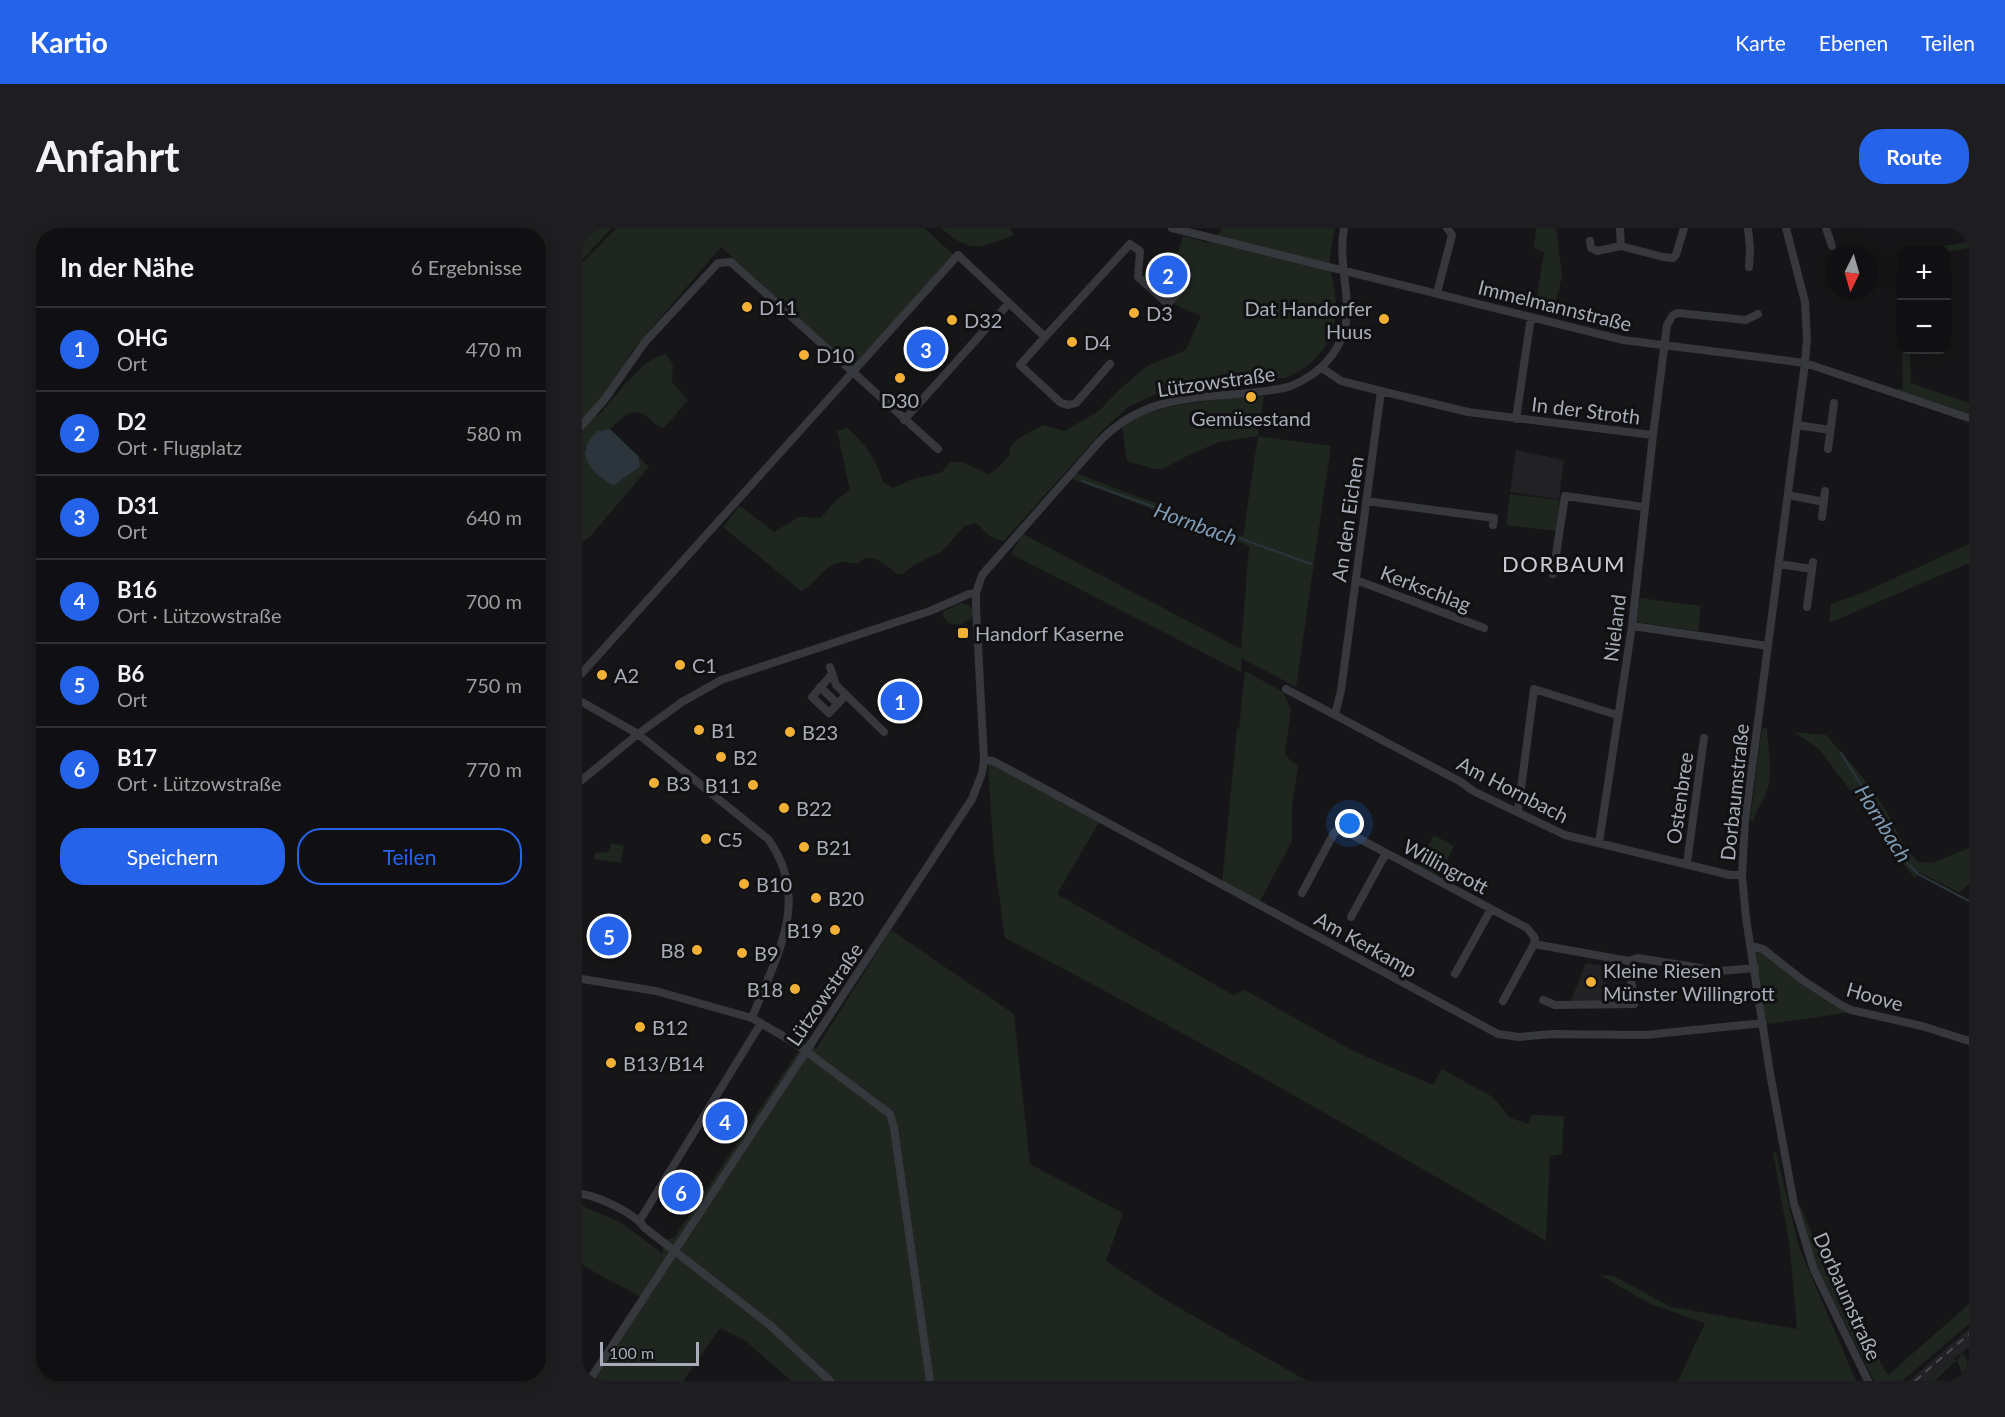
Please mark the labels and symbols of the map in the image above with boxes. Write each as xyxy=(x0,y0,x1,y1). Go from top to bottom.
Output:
north arrow xyxy=(1825,246,1879,300)
pin: 2 xyxy=(1148,252,1188,298)
street label: Immelmannstraße xyxy=(1476,274,1634,336)
place label: D11 xyxy=(759,295,797,319)
place label: Dat Handorfer Huus xyxy=(1245,296,1373,343)
marker: D11 xyxy=(740,300,754,314)
place label: D3 xyxy=(1146,301,1173,325)
marker: D3 xyxy=(1127,306,1141,320)
place label: D32 xyxy=(964,308,1002,332)
marker: Dat Handorfer Huus xyxy=(1377,312,1391,326)
marker: D32 xyxy=(945,313,959,327)
pin: 3 xyxy=(906,326,946,372)
place label: D4 xyxy=(1084,330,1111,354)
marker: D4 xyxy=(1065,335,1079,349)
place label: D10 xyxy=(816,343,854,367)
marker: D10 xyxy=(797,348,811,362)
street label: Lützowstraße xyxy=(1156,361,1276,401)
marker: D30 xyxy=(893,371,907,385)
place label: D30 xyxy=(881,388,919,412)
marker: Gemüsestand xyxy=(1244,390,1258,404)
street label: In der Stroth xyxy=(1530,391,1642,429)
place label: Gemüsestand xyxy=(1191,406,1311,430)
street label: An den Eichen xyxy=(1326,455,1368,583)
water label: Hornbach xyxy=(1151,496,1241,550)
district label: DORBAUM xyxy=(1502,550,1626,577)
street label: Kerkschlag xyxy=(1377,560,1475,616)
street label: Nieland xyxy=(1598,593,1630,663)
place label: Handorf Kaserne xyxy=(975,621,1124,645)
marker: Handorf Kaserne xyxy=(956,626,970,640)
place label: C1 xyxy=(692,653,717,677)
marker: C1 xyxy=(673,658,687,672)
place label: A2 xyxy=(614,663,639,687)
marker: A2 xyxy=(595,668,609,682)
pin: 1 xyxy=(880,678,920,724)
place label: B1 xyxy=(711,718,736,742)
place label: B23 xyxy=(802,720,838,744)
street label: Dorbaumstraße xyxy=(1715,722,1753,862)
marker: B1 xyxy=(692,723,706,737)
marker: B23 xyxy=(783,725,797,739)
place label: B2 xyxy=(733,745,758,769)
marker: B2 xyxy=(714,750,728,764)
street label: Am Hornbach xyxy=(1453,751,1573,827)
street label: Ostenbree xyxy=(1661,751,1697,845)
place label: B3 xyxy=(666,771,691,795)
place label: B11 xyxy=(705,773,741,797)
marker: B3 xyxy=(647,776,661,790)
marker: B11 xyxy=(746,778,760,792)
water label: Hornbach xyxy=(1851,780,1917,866)
place label: B22 xyxy=(796,796,832,820)
marker: B22 xyxy=(777,801,791,815)
your location xyxy=(1335,809,1364,838)
place label: C5 xyxy=(718,827,743,851)
marker: C5 xyxy=(699,832,713,846)
street label: Willingrott xyxy=(1399,834,1493,899)
place label: B21 xyxy=(816,835,852,859)
marker: B21 xyxy=(797,840,811,854)
place label: B10 xyxy=(756,872,792,896)
marker: B10 xyxy=(737,877,751,891)
place label: B20 xyxy=(828,886,864,910)
marker: B20 xyxy=(809,891,823,905)
street label: Am Kerkamp xyxy=(1311,906,1421,982)
pin: 5 xyxy=(590,914,628,958)
place label: B19 xyxy=(787,918,823,942)
marker: B19 xyxy=(828,923,842,937)
place label: B8 xyxy=(660,938,685,962)
street label: Lützowstraße xyxy=(781,938,867,1050)
place label: B9 xyxy=(754,941,779,965)
marker: B8 xyxy=(690,943,704,957)
marker: B9 xyxy=(735,946,749,960)
place label: Kleine Riesen Münster Willingrott xyxy=(1603,958,1775,1005)
marker: Kleine Riesen Münster Willingrott xyxy=(1584,975,1598,989)
street label: Hoove xyxy=(1844,976,1906,1016)
place label: B18 xyxy=(747,977,783,1001)
marker: B18 xyxy=(788,982,802,996)
place label: B12 xyxy=(652,1015,688,1039)
marker: B12 xyxy=(633,1020,647,1034)
place label: B13/B14 xyxy=(623,1051,705,1075)
marker: B13/B14 xyxy=(604,1056,618,1070)
pin: 4 xyxy=(706,1098,744,1144)
pin: 6 xyxy=(662,1170,700,1214)
street label: Dorbaumstraße xyxy=(1809,1228,1887,1364)
scale bar xyxy=(600,1339,699,1366)

